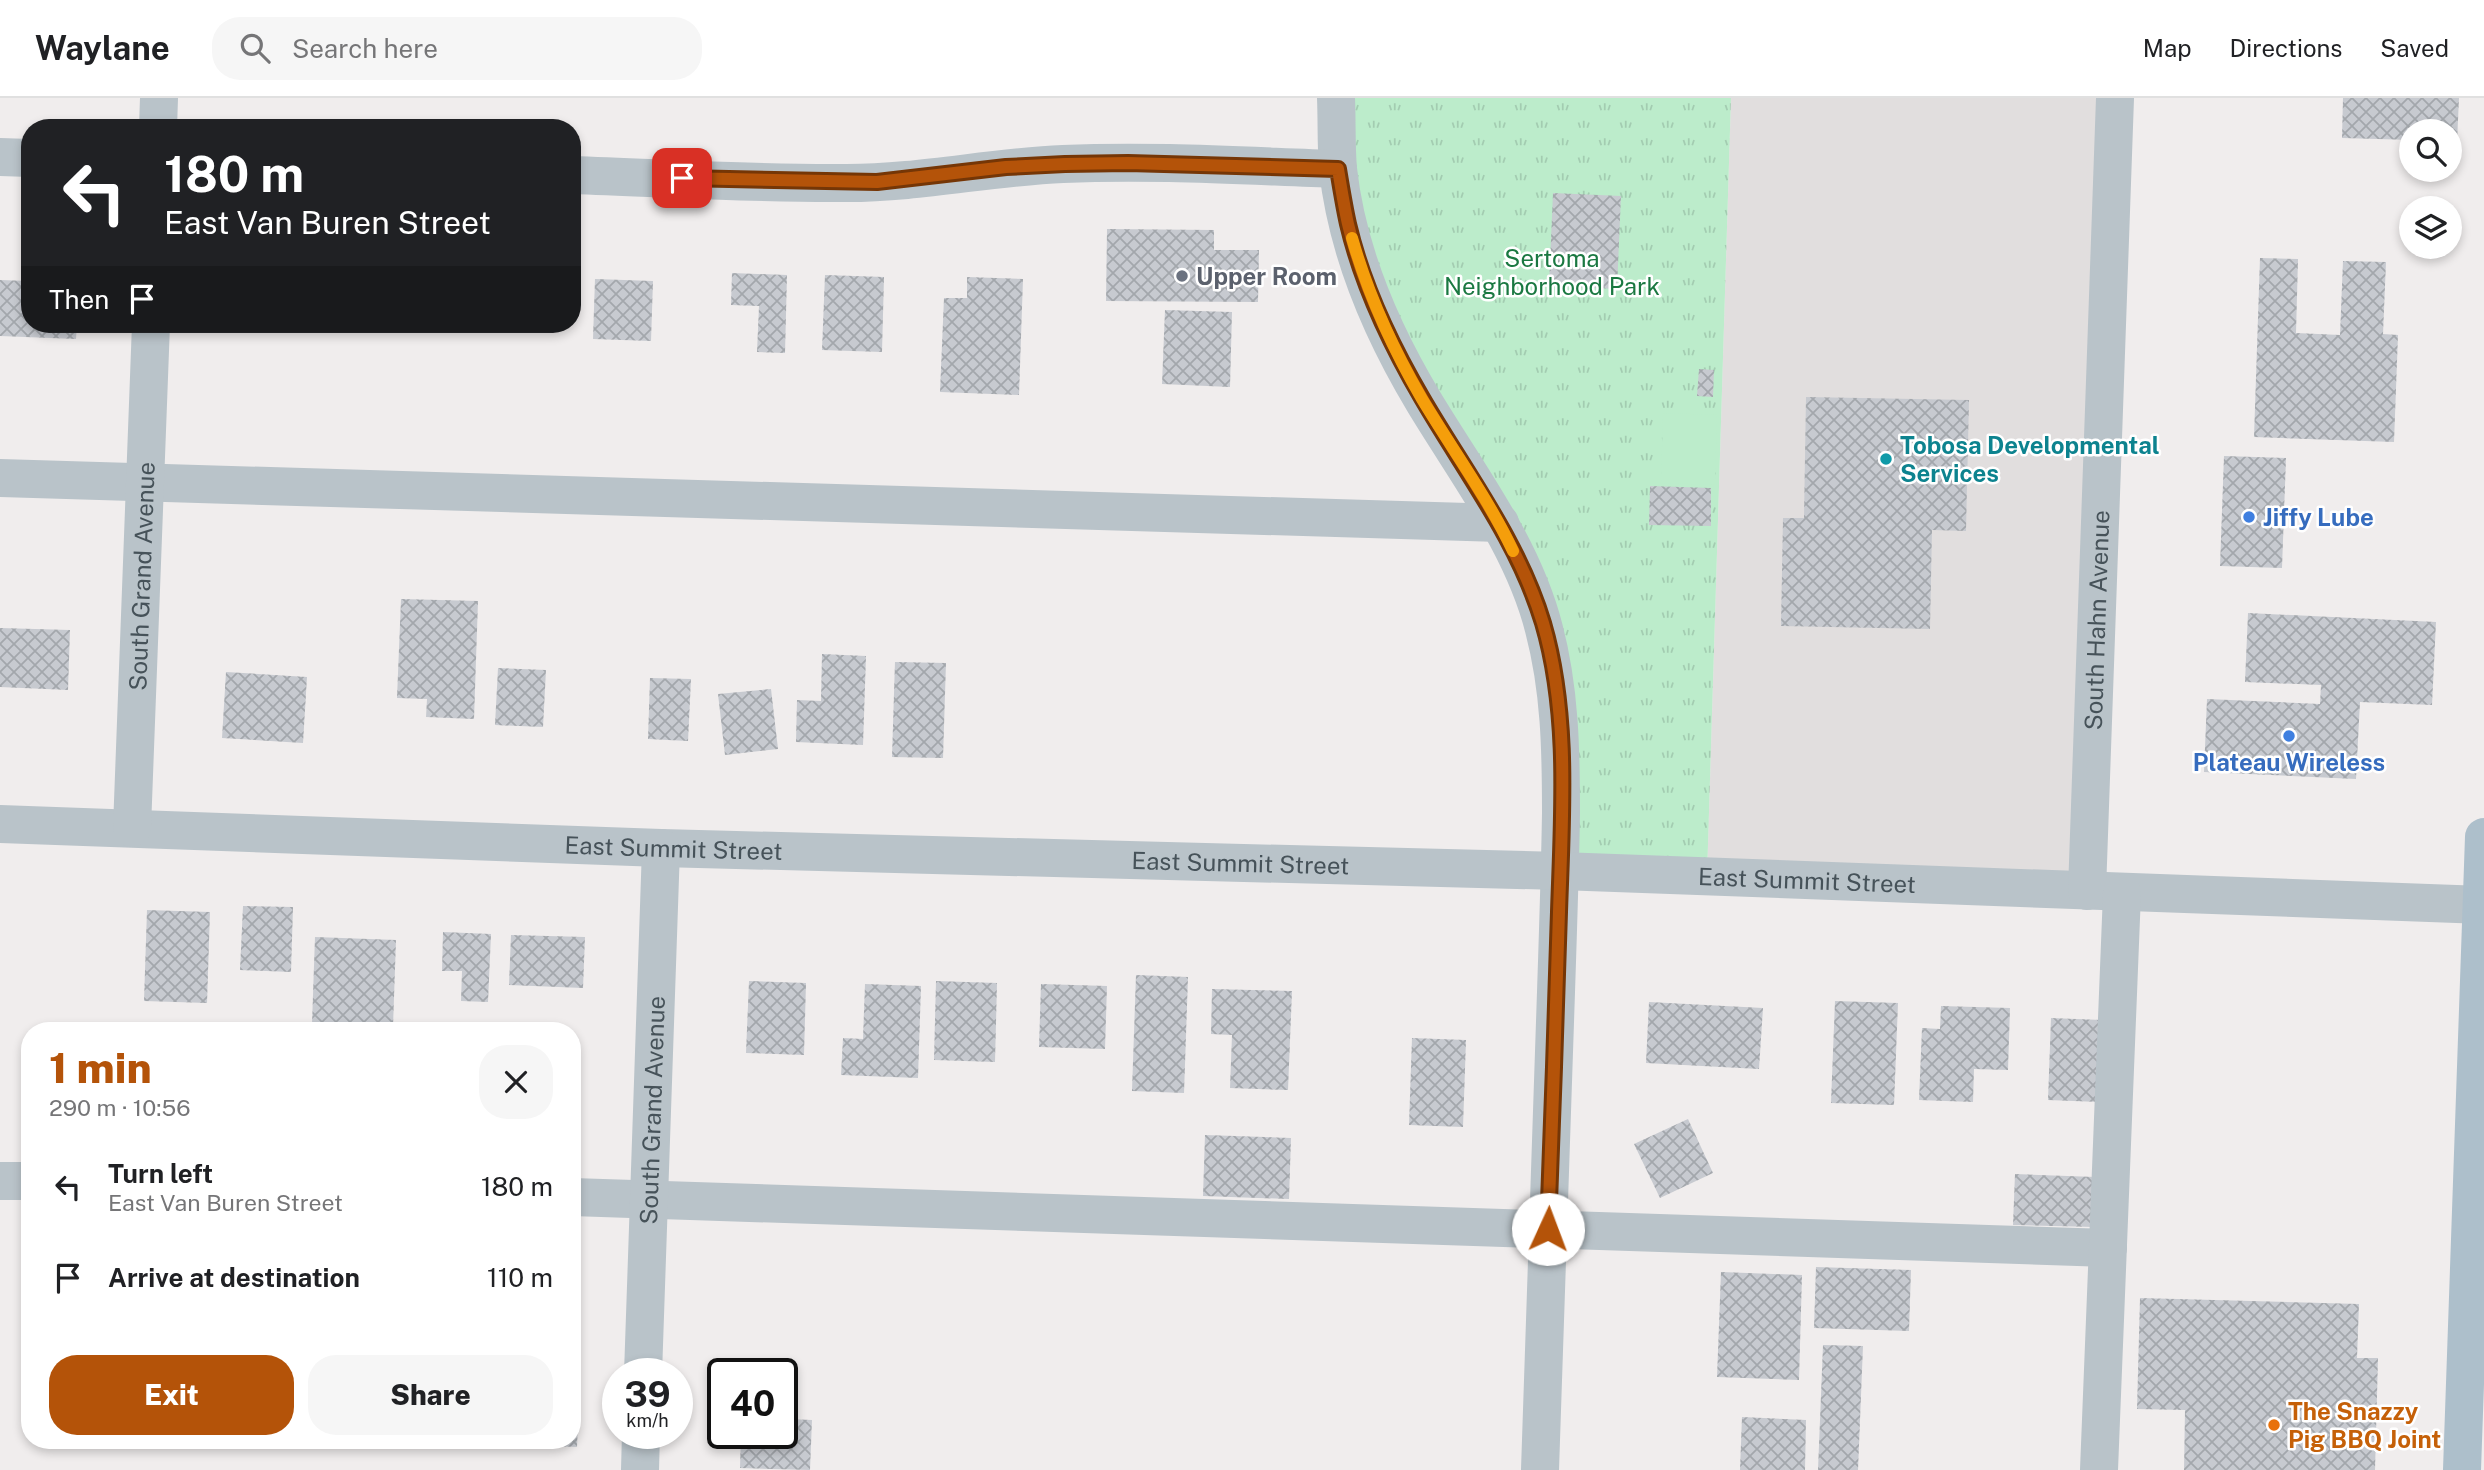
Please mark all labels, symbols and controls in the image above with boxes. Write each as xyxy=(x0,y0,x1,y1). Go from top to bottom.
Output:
search box xyxy=(212,17,702,80)
text: Waylane xyxy=(35,29,170,67)
icon: search xyxy=(236,29,274,67)
text: Search here xyxy=(292,33,438,64)
text: Map xyxy=(2143,34,2192,62)
text: Directions xyxy=(2230,34,2342,62)
text: Saved xyxy=(2380,34,2449,62)
map controls xyxy=(2399,119,2462,259)
button: search xyxy=(2399,119,2462,182)
text: 180 m xyxy=(164,145,304,203)
icon: left xyxy=(49,147,140,238)
pin xyxy=(652,148,712,208)
icon: arrive xyxy=(663,159,701,197)
button: layers xyxy=(2399,196,2462,259)
text: East Van Buren Street xyxy=(164,204,491,241)
park label: Sertoma Neighborhood Park xyxy=(1444,244,1660,300)
place label: Upper Room xyxy=(1196,262,1337,290)
marker: Upper Room xyxy=(1174,268,1190,284)
icon: arrive xyxy=(123,280,161,318)
text: Then xyxy=(49,284,109,315)
place label: Tobosa Developmental Services xyxy=(1900,431,2160,487)
marker: Tobosa Developmental Services xyxy=(1878,451,1894,467)
street label: South Grand Avenue xyxy=(123,461,160,691)
place label: Jiffy Lube xyxy=(2263,503,2374,531)
marker: Jiffy Lube xyxy=(2241,509,2257,525)
street label: South Hahn Avenue xyxy=(2079,510,2114,731)
marker: Plateau Wireless xyxy=(2281,728,2297,744)
place label: Plateau Wireless xyxy=(2193,748,2385,776)
street label: East Summit Street xyxy=(564,831,783,865)
street label: East Summit Street xyxy=(1131,846,1350,880)
street label: East Summit Street xyxy=(1698,862,1917,898)
street label: South Grand Avenue xyxy=(634,995,670,1225)
text: 1 min xyxy=(49,1043,152,1092)
button: close xyxy=(479,1045,553,1119)
text: 290 m · 10:56 xyxy=(49,1094,190,1121)
text: Turn left xyxy=(108,1158,213,1189)
icon: left xyxy=(49,1168,87,1206)
text: 180 m xyxy=(481,1171,553,1202)
text: East Van Buren Street xyxy=(108,1189,343,1216)
position arrow xyxy=(1511,1192,1585,1266)
icon: arrive xyxy=(49,1259,87,1297)
text: Arrive at destination xyxy=(108,1262,360,1293)
text: 110 m xyxy=(487,1262,553,1293)
button: Exit xyxy=(49,1355,294,1435)
button: Share xyxy=(308,1355,553,1435)
speed limit sign: 40 xyxy=(707,1358,798,1449)
text: 39 xyxy=(624,1374,671,1415)
place label: The Snazzy Pig BBQ Joint xyxy=(2288,1397,2441,1453)
text: km/h xyxy=(626,1410,669,1431)
marker: The Snazzy Pig BBQ Joint xyxy=(2266,1417,2282,1433)

